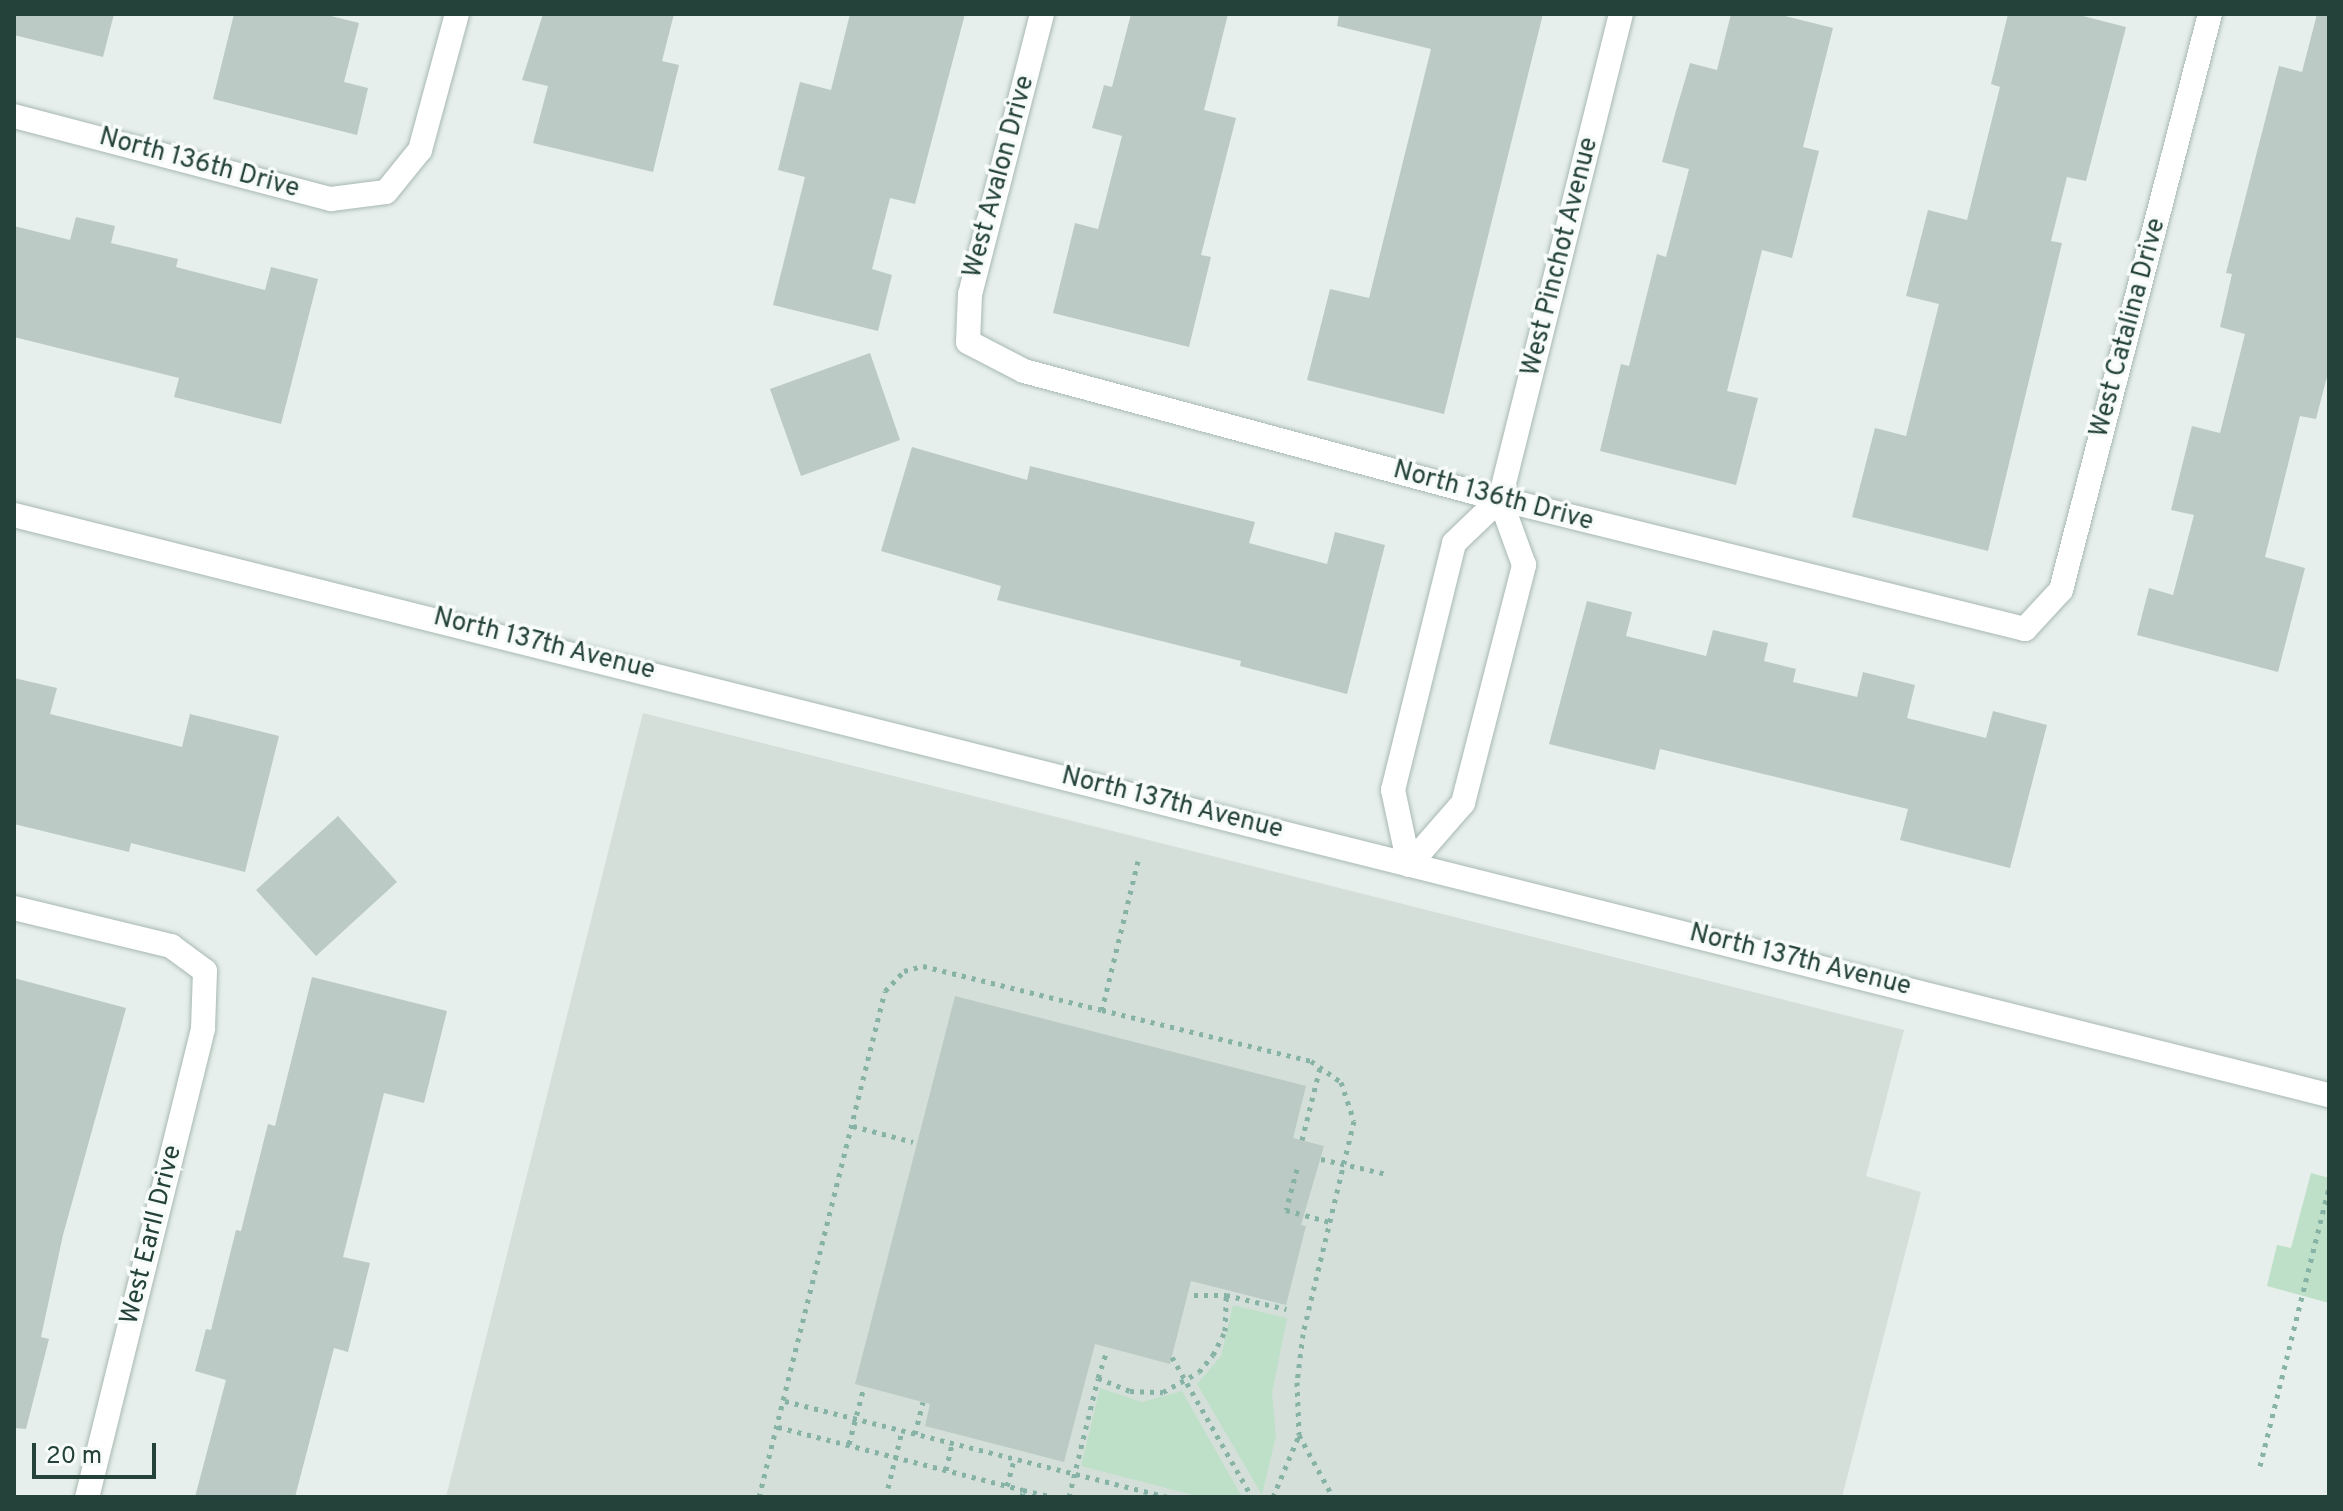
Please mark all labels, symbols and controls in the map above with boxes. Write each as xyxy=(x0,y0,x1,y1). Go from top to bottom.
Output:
street label: West Avalon Drive xyxy=(958,72,1042,282)
street label: North 136th Drive xyxy=(96,122,302,206)
street label: West Pinchot Avenue xyxy=(1516,134,1606,380)
street label: West Catalina Drive xyxy=(2085,215,2173,441)
street label: North 136th Drive xyxy=(1390,455,1596,539)
street label: North 137th Avenue xyxy=(429,602,659,688)
street label: North 137th Avenue xyxy=(1057,761,1287,847)
street label: North 137th Avenue xyxy=(1685,918,1915,1004)
street label: West Earll Drive xyxy=(115,1142,189,1328)
scale bar xyxy=(36,1427,160,1477)
text: 20 m xyxy=(46,1442,102,1472)

